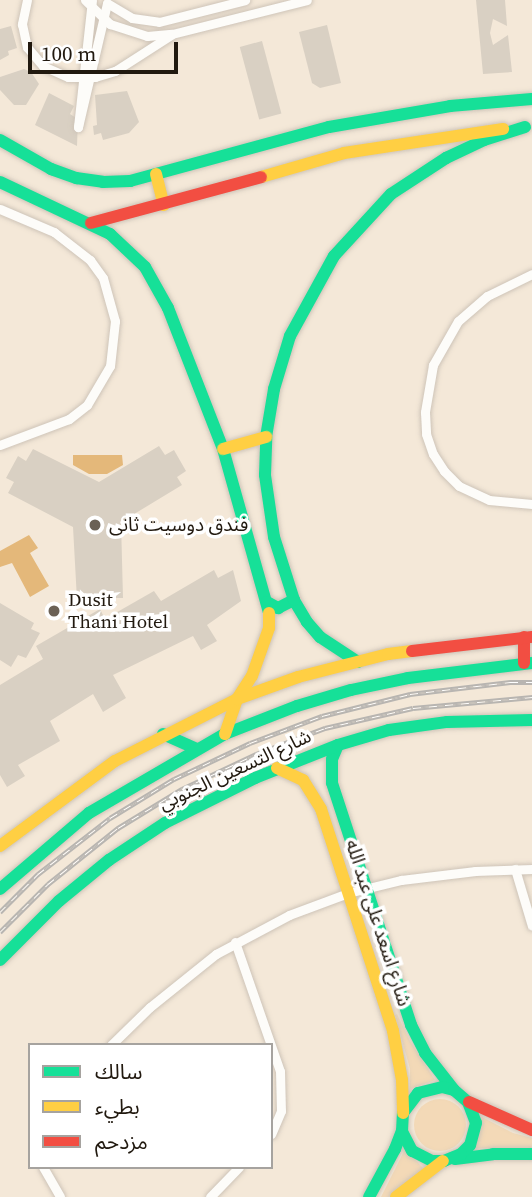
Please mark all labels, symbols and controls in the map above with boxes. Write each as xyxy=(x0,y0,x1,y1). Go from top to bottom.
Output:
scale bar xyxy=(32,28,182,72)
text: 100 m xyxy=(41,39,96,68)
place label: فندق دوسيت ثانى xyxy=(109,514,248,536)
marker: فندق دوسيت ثانى xyxy=(87,517,103,533)
place label: Dusit Thani Hotel xyxy=(68,589,168,633)
marker: Dusit Thani Hotel xyxy=(46,603,62,619)
street label: شارع التسعين الجنوبي xyxy=(155,725,315,815)
street label: شارع اسعد على عبد الله xyxy=(340,837,416,1009)
legend xyxy=(28,1043,273,1169)
text: سالك xyxy=(95,1057,142,1086)
text: بطيء xyxy=(95,1092,140,1121)
text: مزدحم xyxy=(95,1127,148,1156)

